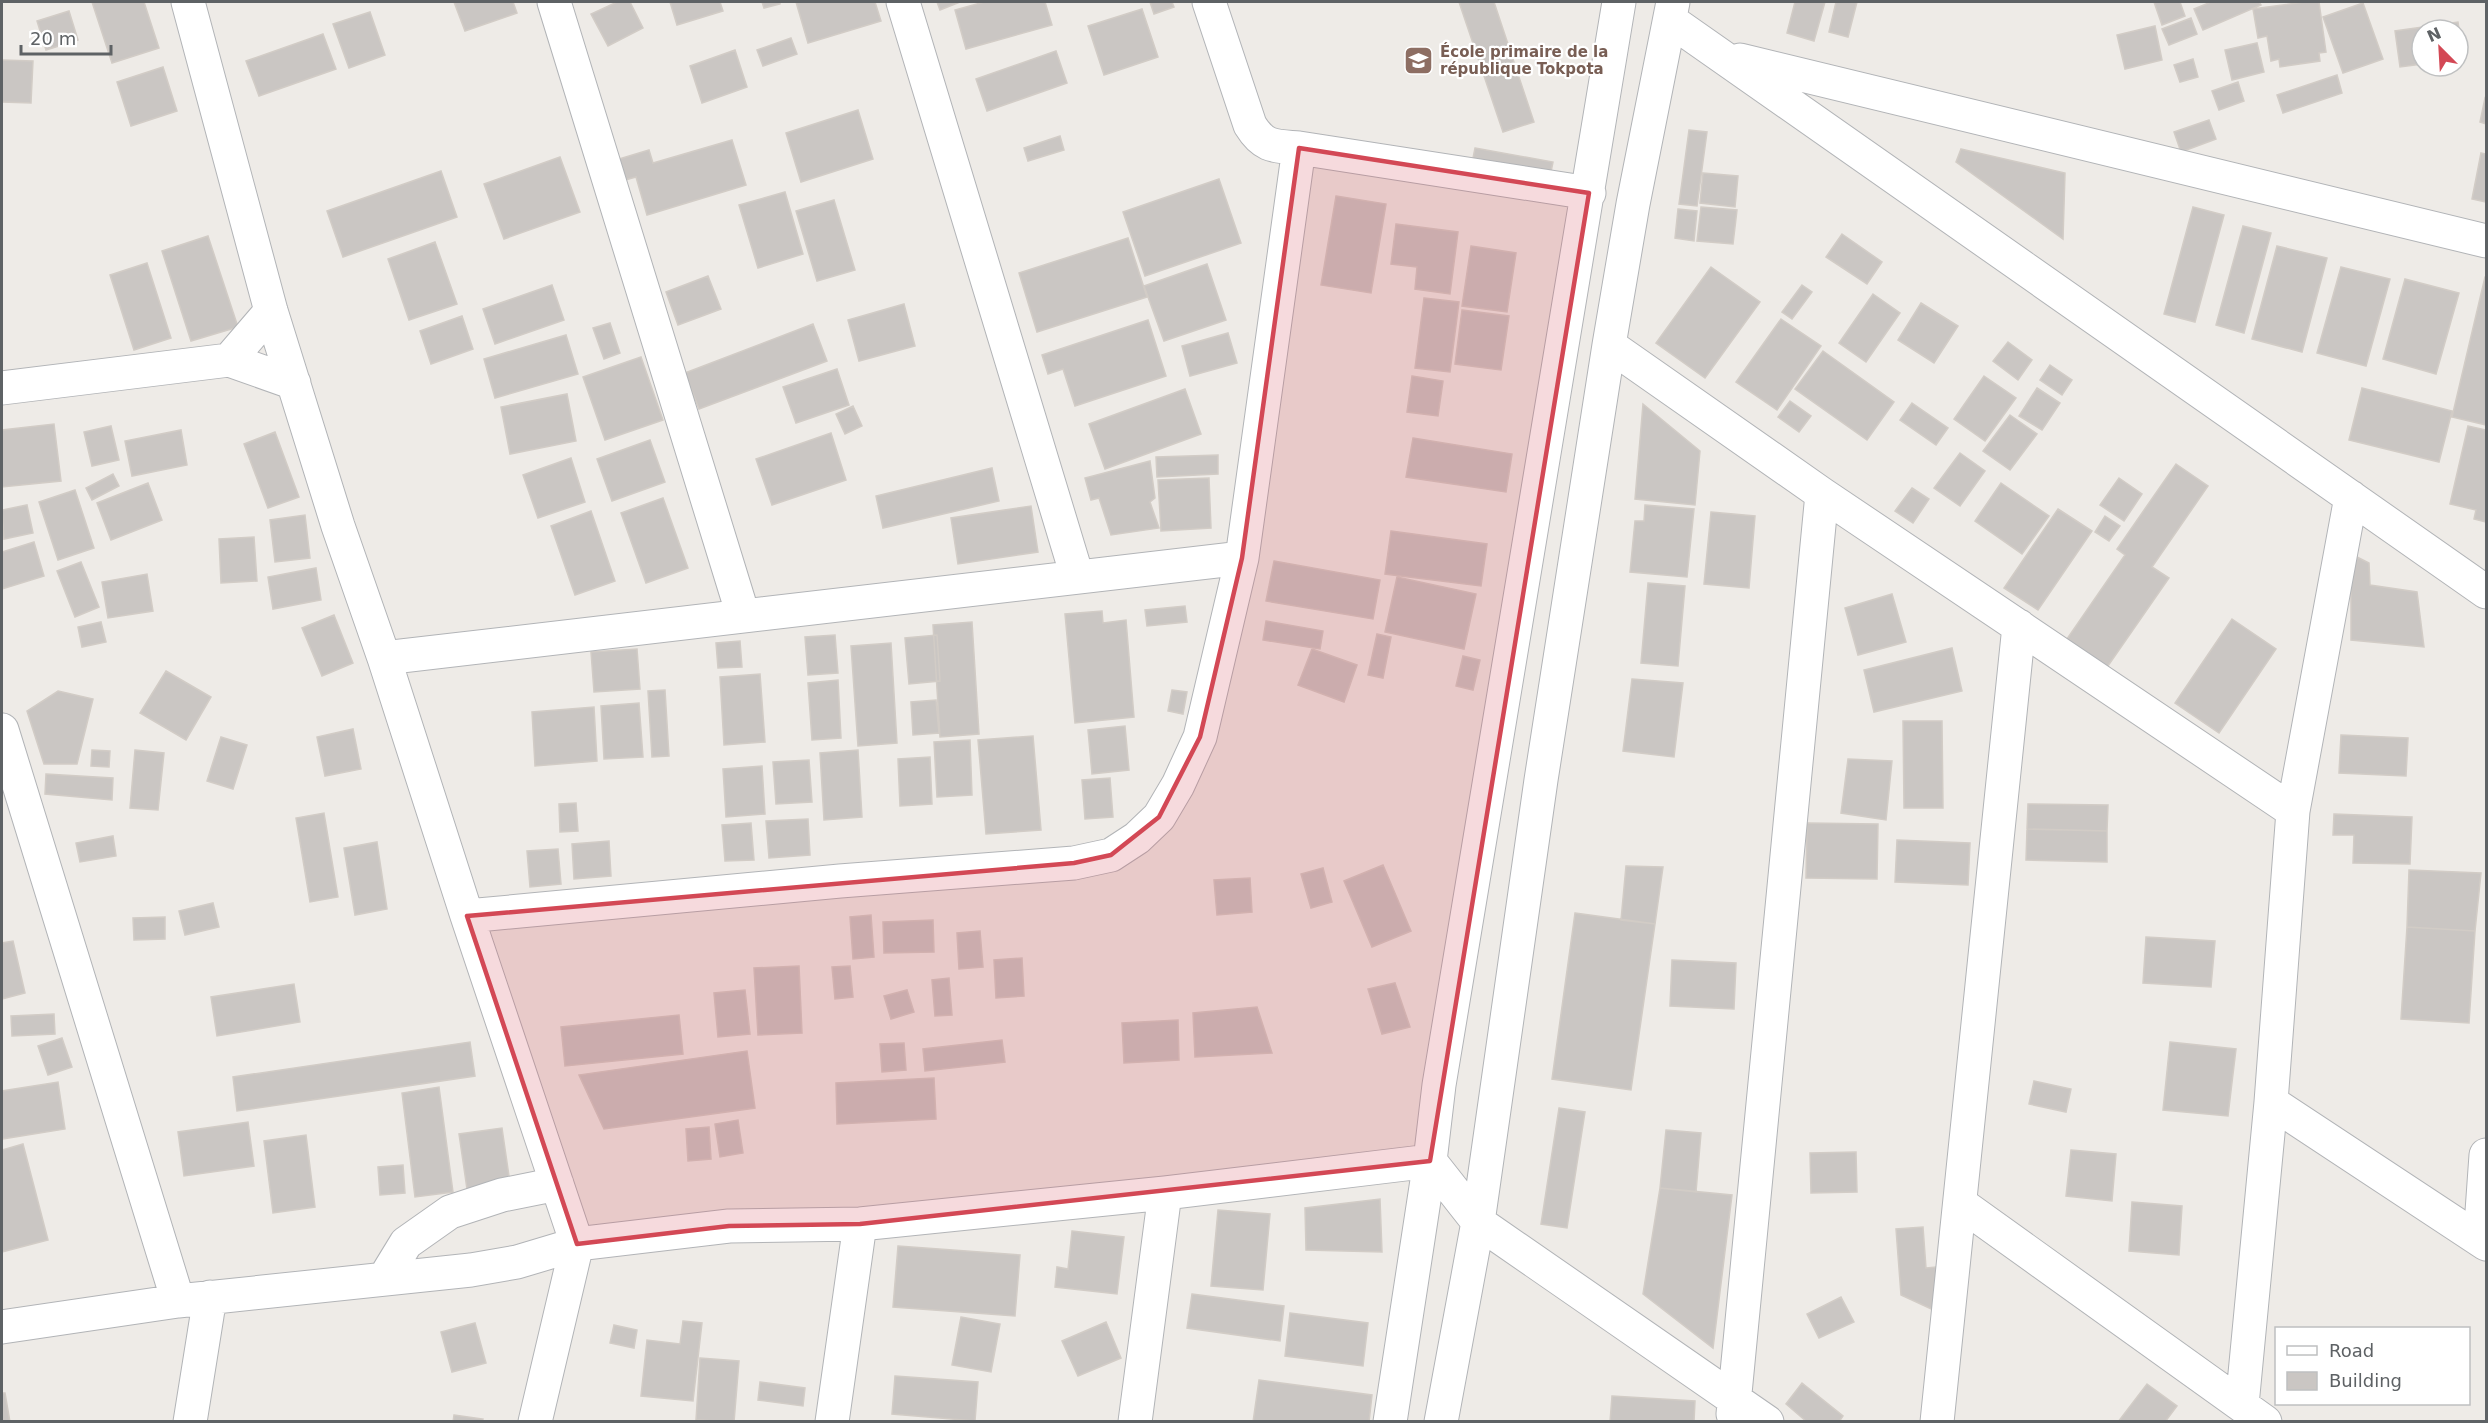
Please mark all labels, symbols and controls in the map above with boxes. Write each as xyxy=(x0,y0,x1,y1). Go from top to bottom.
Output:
scale bar xyxy=(21,18,111,56)
north arrow xyxy=(2410,18,2470,78)
text: N xyxy=(2424,23,2444,46)
text: 20 m xyxy=(30,28,76,49)
place label: École primaire de la république Tokpota xyxy=(1440,42,1608,78)
school or university icon: École primaire de la république Tokpota xyxy=(1403,45,1435,77)
legend xyxy=(2275,1327,2470,1405)
text: Road xyxy=(2329,1340,2374,1361)
text: Building xyxy=(2329,1370,2402,1391)

